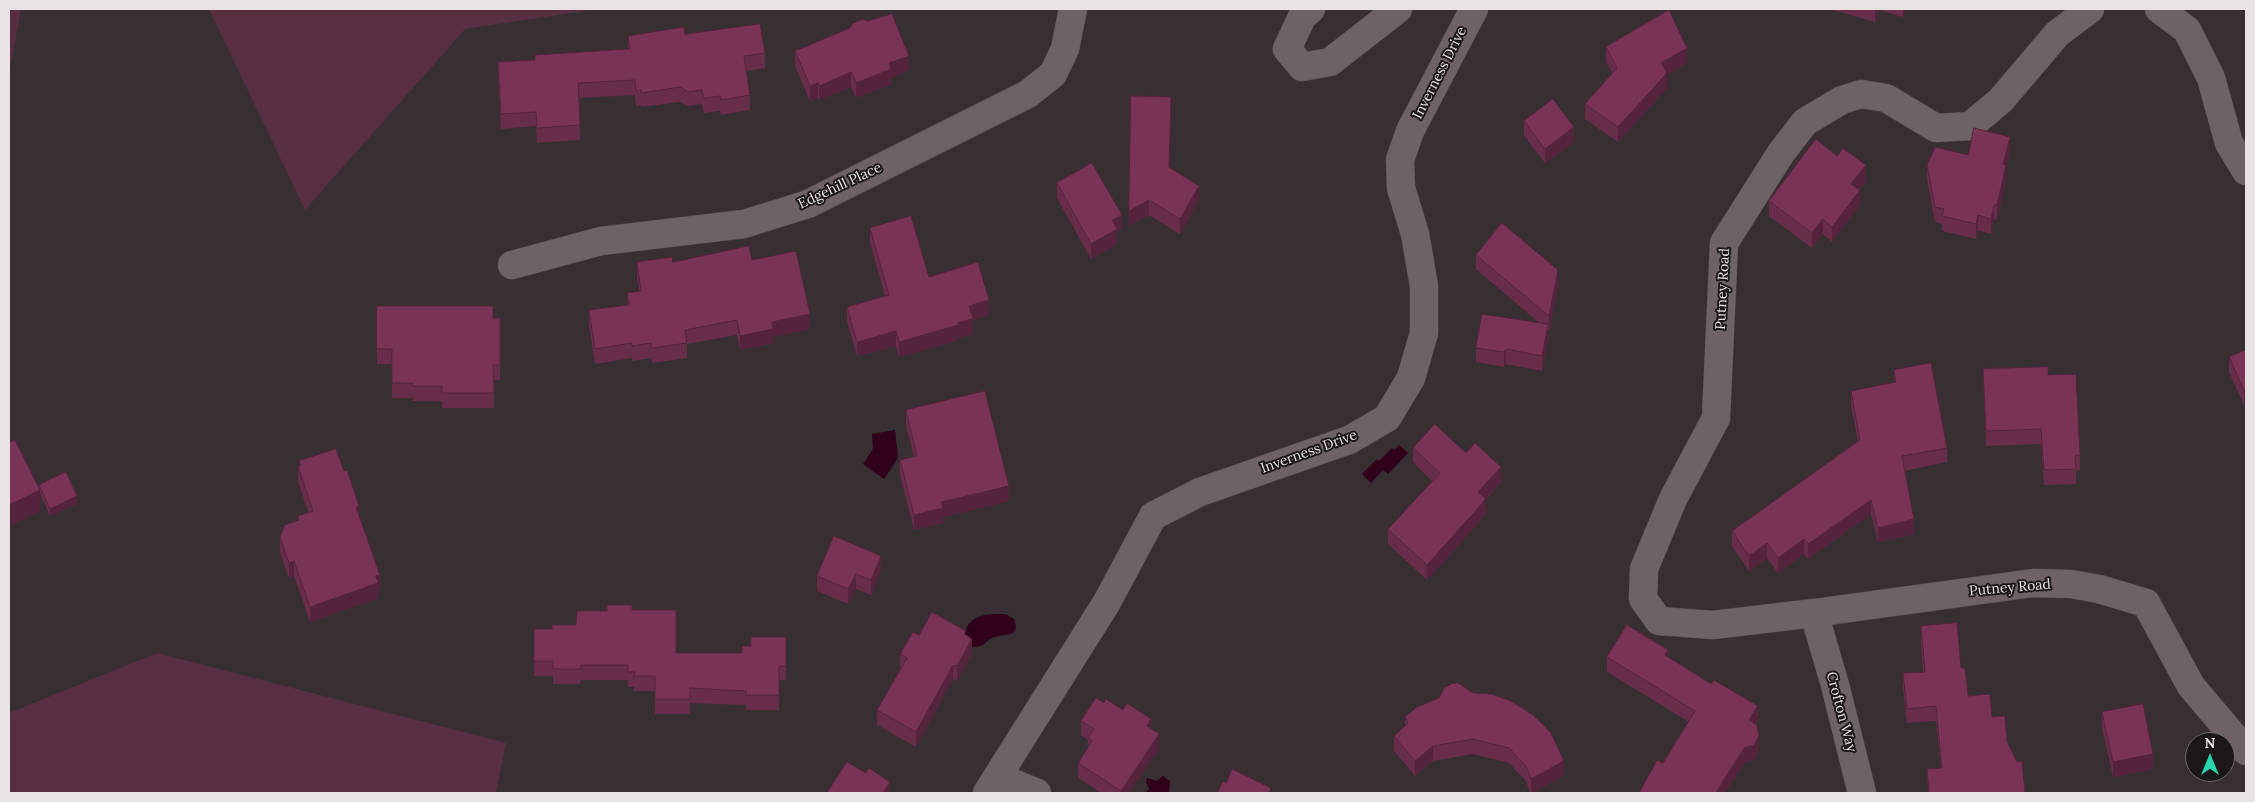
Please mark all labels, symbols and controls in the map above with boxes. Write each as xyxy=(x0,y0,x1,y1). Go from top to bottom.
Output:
street label: Inverness Drive xyxy=(1410,24,1470,122)
street label: Edgehill Place xyxy=(796,159,884,213)
street label: Putney Road xyxy=(1712,248,1734,330)
street label: Inverness Drive xyxy=(1259,427,1359,477)
street label: Putney Road xyxy=(1969,576,2051,600)
street label: Crofton Way xyxy=(1822,670,1860,754)
north arrow xyxy=(2185,732,2235,782)
text: N xyxy=(2205,734,2215,752)

